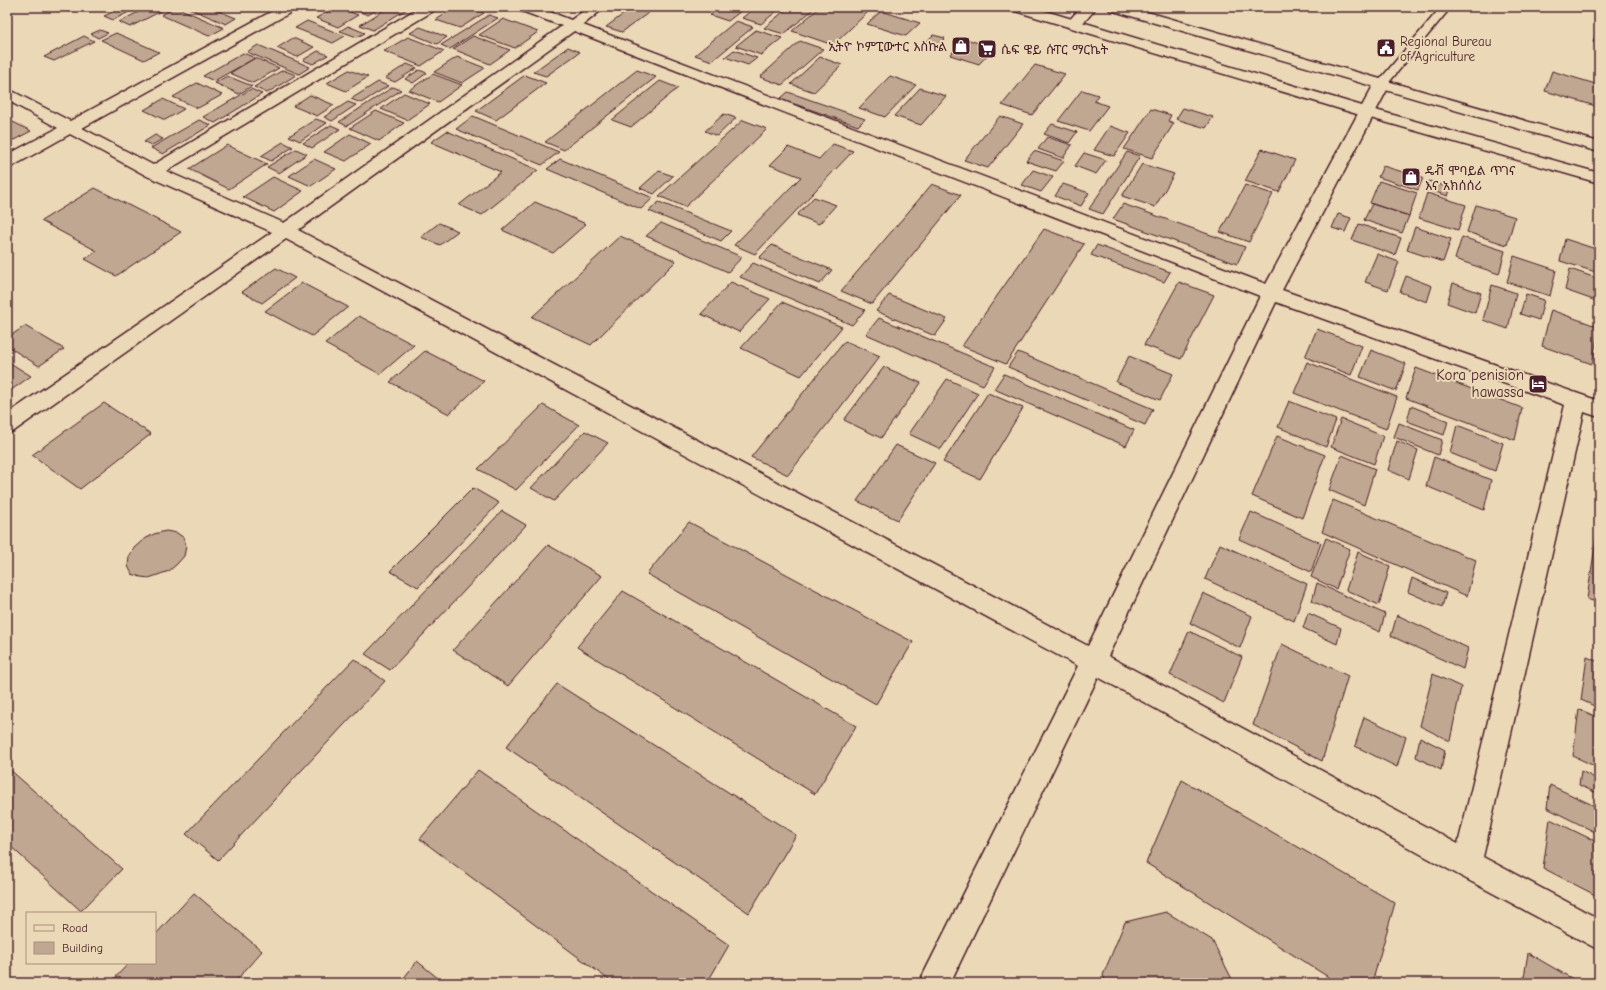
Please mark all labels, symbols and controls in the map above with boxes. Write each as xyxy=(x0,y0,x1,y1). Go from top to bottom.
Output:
place label: Regional Bureau of Agriculture xyxy=(1400,34,1491,64)
shop icon: ኢትዮ ኮምፒውተር እስኩል xyxy=(950,35,972,57)
public building icon: Regional Bureau of Agriculture xyxy=(1375,37,1397,59)
supermarket icon: ሴፍ ዌይ ሱፐር ማርኬት xyxy=(976,38,998,60)
place label: ኢትዮ ኮምፒውተር እስኩል xyxy=(828,39,947,54)
place label: ሴፍ ዌይ ሱፐር ማርኬት xyxy=(1001,42,1109,57)
place label: ዴቭ ሞባይል ጥገና እና አክሰሰሪ xyxy=(1425,163,1516,193)
shop icon: ዴቭ ሞባይል ጥገና እና አክሰሰሪ xyxy=(1400,166,1422,188)
place label: Kora penision hawassa xyxy=(1436,366,1524,401)
hotel icon: Kora penision hawassa xyxy=(1527,373,1549,395)
legend xyxy=(26,912,156,964)
text: Road xyxy=(62,921,88,935)
text: Building xyxy=(62,941,103,955)

